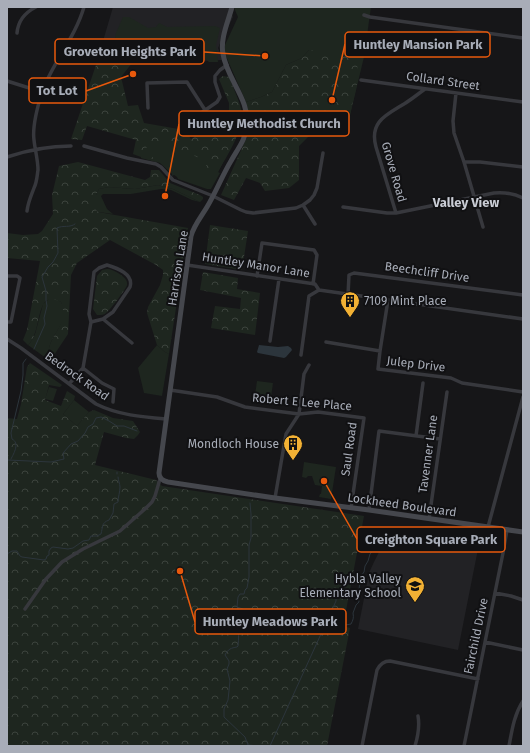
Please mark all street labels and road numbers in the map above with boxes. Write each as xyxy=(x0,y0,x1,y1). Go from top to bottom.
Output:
street label: Collard Street xyxy=(405,69,481,93)
street label: Grove Road xyxy=(379,140,409,204)
street label: Harrison Lane xyxy=(165,229,191,307)
street label: Huntley Manor Lane xyxy=(201,250,311,280)
street label: Beechcliff Drive xyxy=(384,259,470,285)
street label: Bedrock Road xyxy=(42,349,112,403)
street label: Julep Drive xyxy=(386,353,446,375)
street label: Robert E Lee Place xyxy=(251,391,353,413)
street label: Tavenner Lane xyxy=(416,414,440,494)
street label: Saul Road xyxy=(338,421,360,477)
street label: Lockheed Boulevard xyxy=(347,490,457,520)
street label: Fairchild Drive xyxy=(461,597,491,675)

